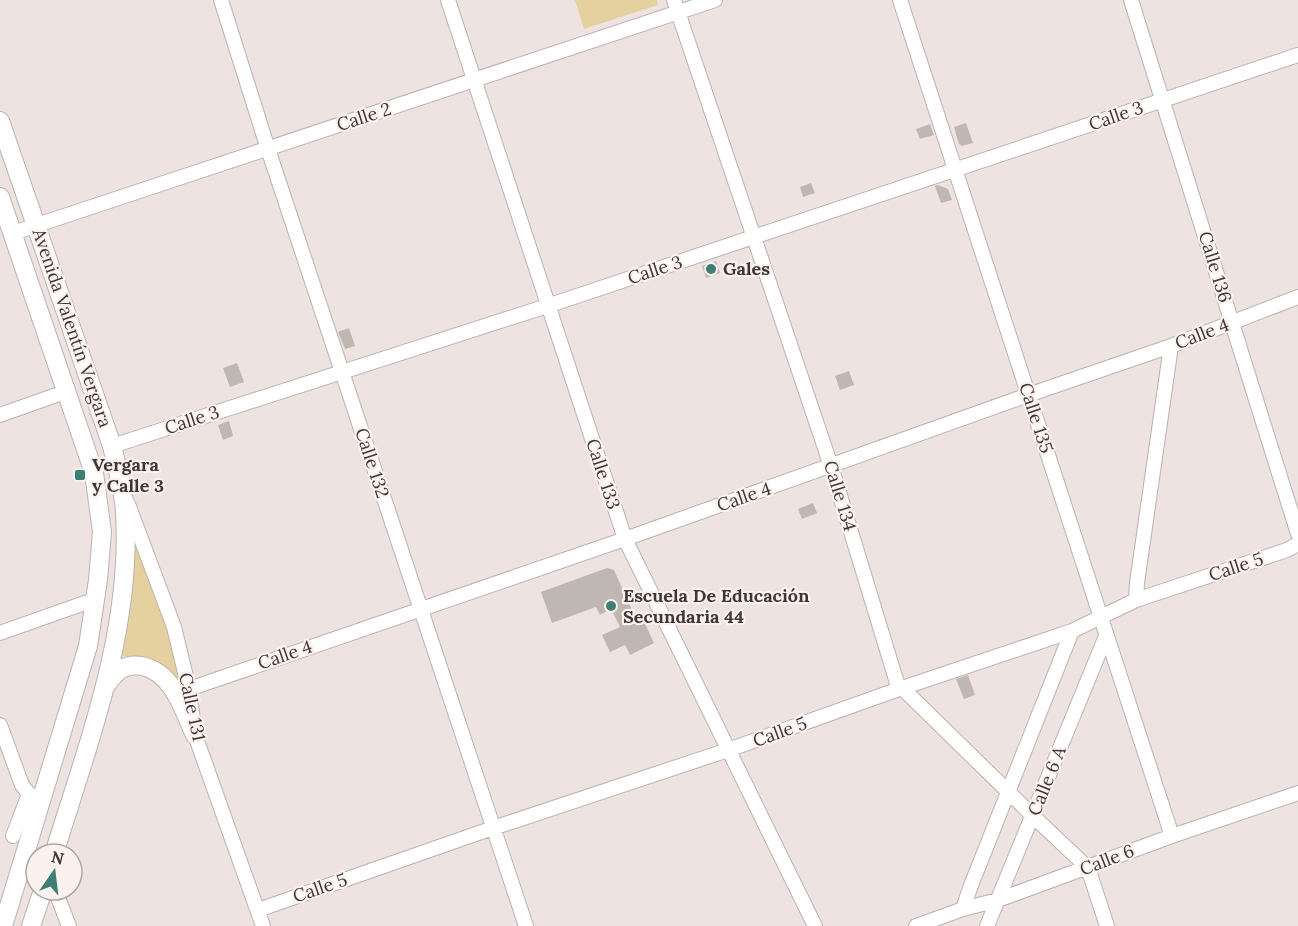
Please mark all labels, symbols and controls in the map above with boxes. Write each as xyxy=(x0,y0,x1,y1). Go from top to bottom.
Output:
street label: Calle 3 xyxy=(1086,96,1146,136)
street label: Calle 2 xyxy=(334,97,394,136)
street label: Avenida Valentín Vergara xyxy=(27,224,117,430)
street label: Calle 136 xyxy=(1194,229,1237,305)
street label: Calle 3 xyxy=(625,250,685,289)
place label: Gales xyxy=(723,257,770,280)
marker: Gales xyxy=(704,262,718,276)
street label: Calle 4 xyxy=(1172,313,1232,354)
street label: Calle 135 xyxy=(1014,380,1059,456)
street label: Calle 3 xyxy=(162,400,222,439)
street label: Calle 132 xyxy=(350,425,395,501)
street label: Calle 133 xyxy=(581,436,626,512)
place label: Vergara y Calle 3 xyxy=(92,453,164,497)
street label: Calle 134 xyxy=(819,458,862,534)
marker: Vergara y Calle 3 xyxy=(73,468,87,482)
street label: Calle 4 xyxy=(714,476,774,517)
street label: Calle 5 xyxy=(1206,547,1266,586)
place label: Escuela De Educación Secundaria 44 xyxy=(623,584,810,628)
marker: Escuela De Educación Secundaria 44 xyxy=(604,599,618,613)
street label: Calle 4 xyxy=(255,634,315,675)
street label: Calle 131 xyxy=(174,671,211,743)
street label: Calle 5 xyxy=(750,711,810,752)
street label: Calle 6 A xyxy=(1022,742,1071,819)
street label: Calle 6 xyxy=(1076,839,1137,880)
north arrow xyxy=(24,842,84,902)
text: N xyxy=(49,846,66,869)
street label: Calle 5 xyxy=(290,868,350,908)

